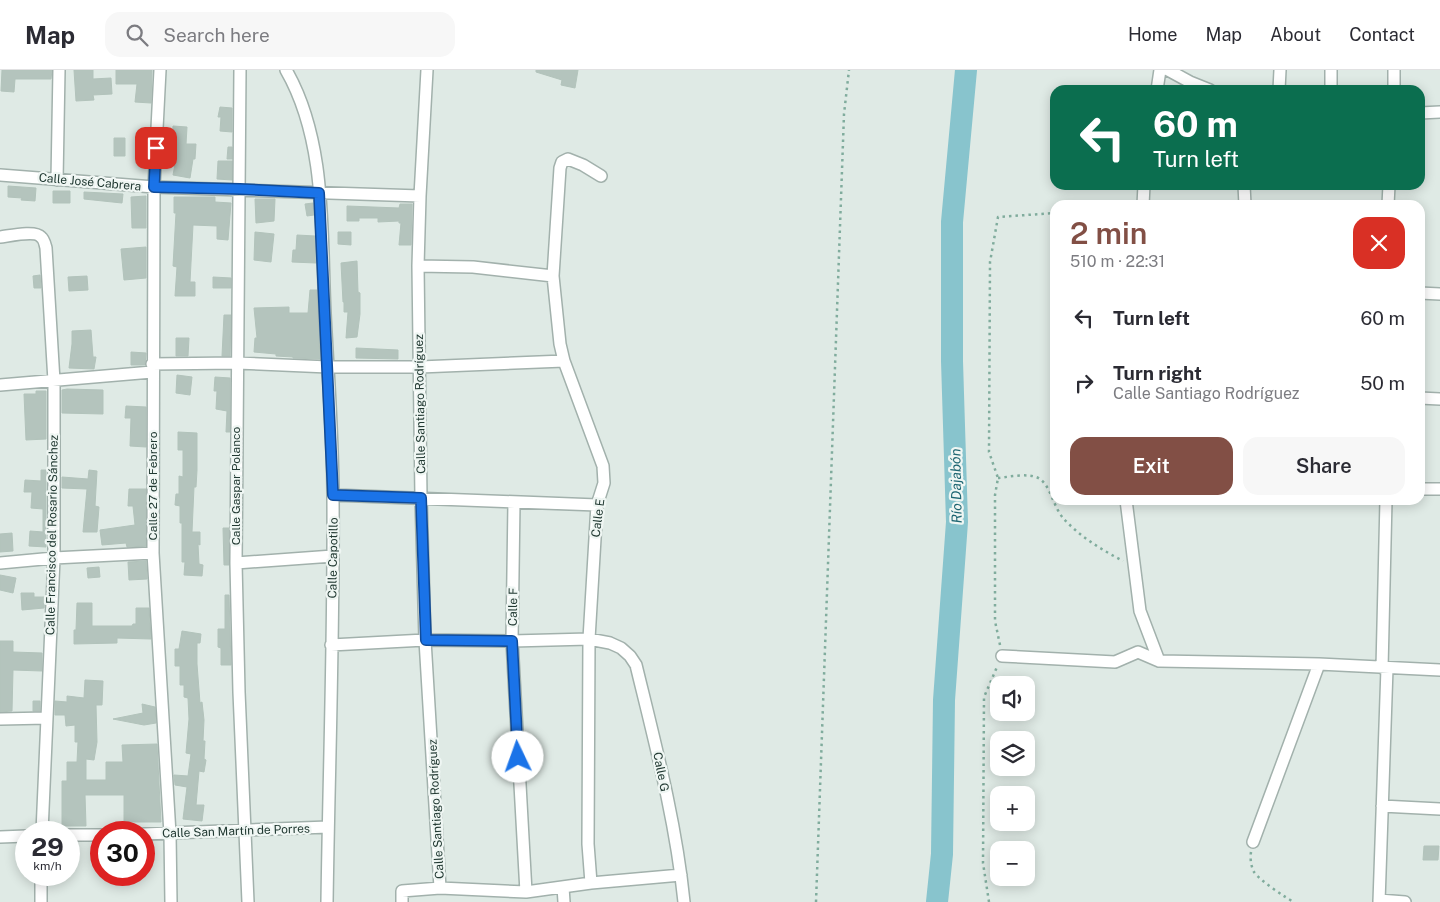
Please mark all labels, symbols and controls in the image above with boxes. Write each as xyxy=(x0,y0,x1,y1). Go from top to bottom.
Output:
search box xyxy=(105,12,455,57)
text: Map xyxy=(25,21,75,49)
icon: search xyxy=(123,21,151,49)
text: Search here xyxy=(163,24,270,46)
text: Home xyxy=(1128,24,1178,45)
text: Map xyxy=(1206,24,1242,45)
text: About xyxy=(1270,24,1321,45)
text: Contact xyxy=(1349,24,1415,45)
text: 60 m xyxy=(1153,104,1238,145)
icon: left xyxy=(1070,105,1135,170)
pin xyxy=(135,127,177,169)
icon: arrive xyxy=(142,134,170,162)
text: Turn left xyxy=(1153,146,1239,172)
street label: Calle José Cabrera xyxy=(38,171,142,193)
text: 2 min xyxy=(1070,215,1147,251)
button: close xyxy=(1353,217,1405,269)
text: 510 m · 22:31 xyxy=(1070,252,1165,271)
icon: left xyxy=(1070,304,1098,332)
text: Turn left xyxy=(1113,307,1190,329)
text: 60 m xyxy=(1361,307,1405,329)
street label: Calle Santiago Rodríguez xyxy=(412,334,428,474)
text: Turn right xyxy=(1113,362,1202,384)
icon: right xyxy=(1070,369,1098,397)
text: 50 m xyxy=(1360,372,1405,394)
text: Calle Santiago Rodríguez xyxy=(1113,384,1300,403)
street label: Calle Gaspar Polanco xyxy=(229,426,243,545)
street label: Calle 27 de Febrero xyxy=(146,431,160,540)
street label: Calle Francisco del Rosario Sánchez xyxy=(43,434,61,635)
button: Exit xyxy=(1070,437,1233,495)
button: Share xyxy=(1243,437,1405,495)
water label: Río Dajabón xyxy=(947,448,965,524)
street label: Calle E xyxy=(589,498,607,538)
street label: Calle Capotillo xyxy=(325,517,341,599)
street label: Calle F xyxy=(506,588,520,626)
map controls xyxy=(990,676,1035,886)
button: sound xyxy=(990,676,1035,721)
position arrow xyxy=(491,730,543,782)
button: layers xyxy=(990,731,1035,776)
street label: Calle Santiago Rodríguez xyxy=(425,739,447,879)
street label: Calle G xyxy=(650,751,672,793)
button: + xyxy=(990,786,1035,831)
speed limit sign: 30 xyxy=(90,821,155,886)
street label: Calle San Martín de Porres xyxy=(162,821,310,841)
text: 29 xyxy=(31,832,64,862)
button: − xyxy=(990,841,1035,886)
text: km/h xyxy=(33,859,62,873)

